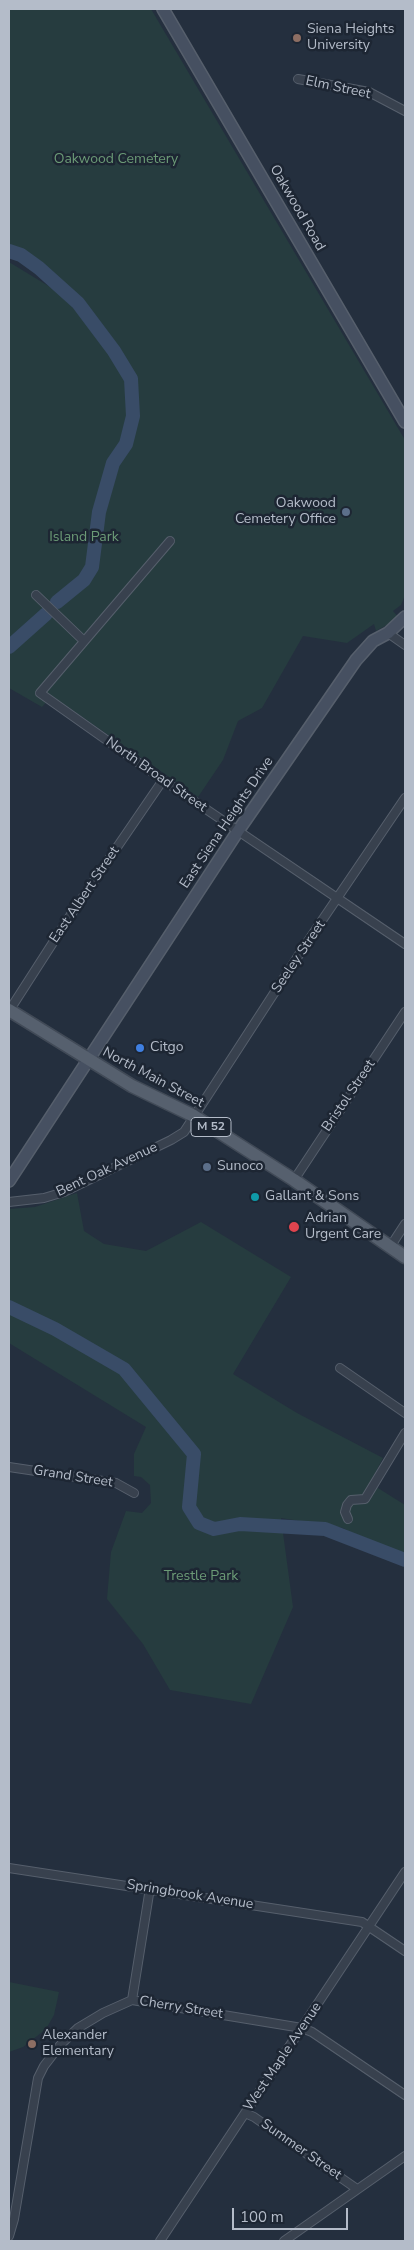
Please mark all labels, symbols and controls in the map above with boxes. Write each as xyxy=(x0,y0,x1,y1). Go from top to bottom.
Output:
place label: Siena Heights University xyxy=(307,22,394,54)
marker: Siena Heights University xyxy=(291,32,303,44)
street label: Elm Street xyxy=(304,73,372,103)
park label: Oakwood Cemetery xyxy=(54,152,178,168)
street label: Oakwood Road xyxy=(266,162,328,254)
place label: Oakwood Cemetery Office xyxy=(235,496,336,528)
marker: Oakwood Cemetery Office xyxy=(340,506,352,518)
park label: Island Park xyxy=(49,530,119,546)
street label: North Broad Street xyxy=(102,734,210,816)
street label: East Siena Heights Drive xyxy=(177,754,277,892)
street label: East Albert Street xyxy=(47,844,123,946)
street label: Seeley Street xyxy=(269,918,329,996)
place label: Citgo xyxy=(150,1040,183,1056)
marker: Citgo xyxy=(134,1042,146,1054)
street label: North Main Street xyxy=(99,1044,207,1112)
street label: Bristol Street xyxy=(319,1057,379,1135)
road number: M 52 xyxy=(191,1118,231,1136)
street label: Bent Oak Avenue xyxy=(54,1139,160,1201)
place label: Sunoco xyxy=(217,1159,263,1175)
marker: Sunoco xyxy=(201,1161,213,1173)
place label: Gallant & Sons xyxy=(265,1189,359,1205)
marker: Gallant & Sons xyxy=(249,1191,261,1203)
place label: Adrian Urgent Care xyxy=(305,1211,381,1244)
marker: Adrian Urgent Care xyxy=(287,1220,301,1234)
street label: Grand Street xyxy=(32,1462,114,1492)
park label: Trestle Park xyxy=(164,1569,238,1585)
street label: Springbrook Avenue xyxy=(125,1877,255,1913)
street label: Cherry Street xyxy=(138,1993,224,2023)
street label: West Maple Avenue xyxy=(240,1999,326,2115)
place label: Alexander Elementary xyxy=(42,2028,114,2060)
marker: Alexander Elementary xyxy=(26,2038,38,2050)
street label: Summer Street xyxy=(257,2116,345,2184)
scale bar xyxy=(234,2198,350,2230)
text: 100 m xyxy=(240,2207,284,2227)

